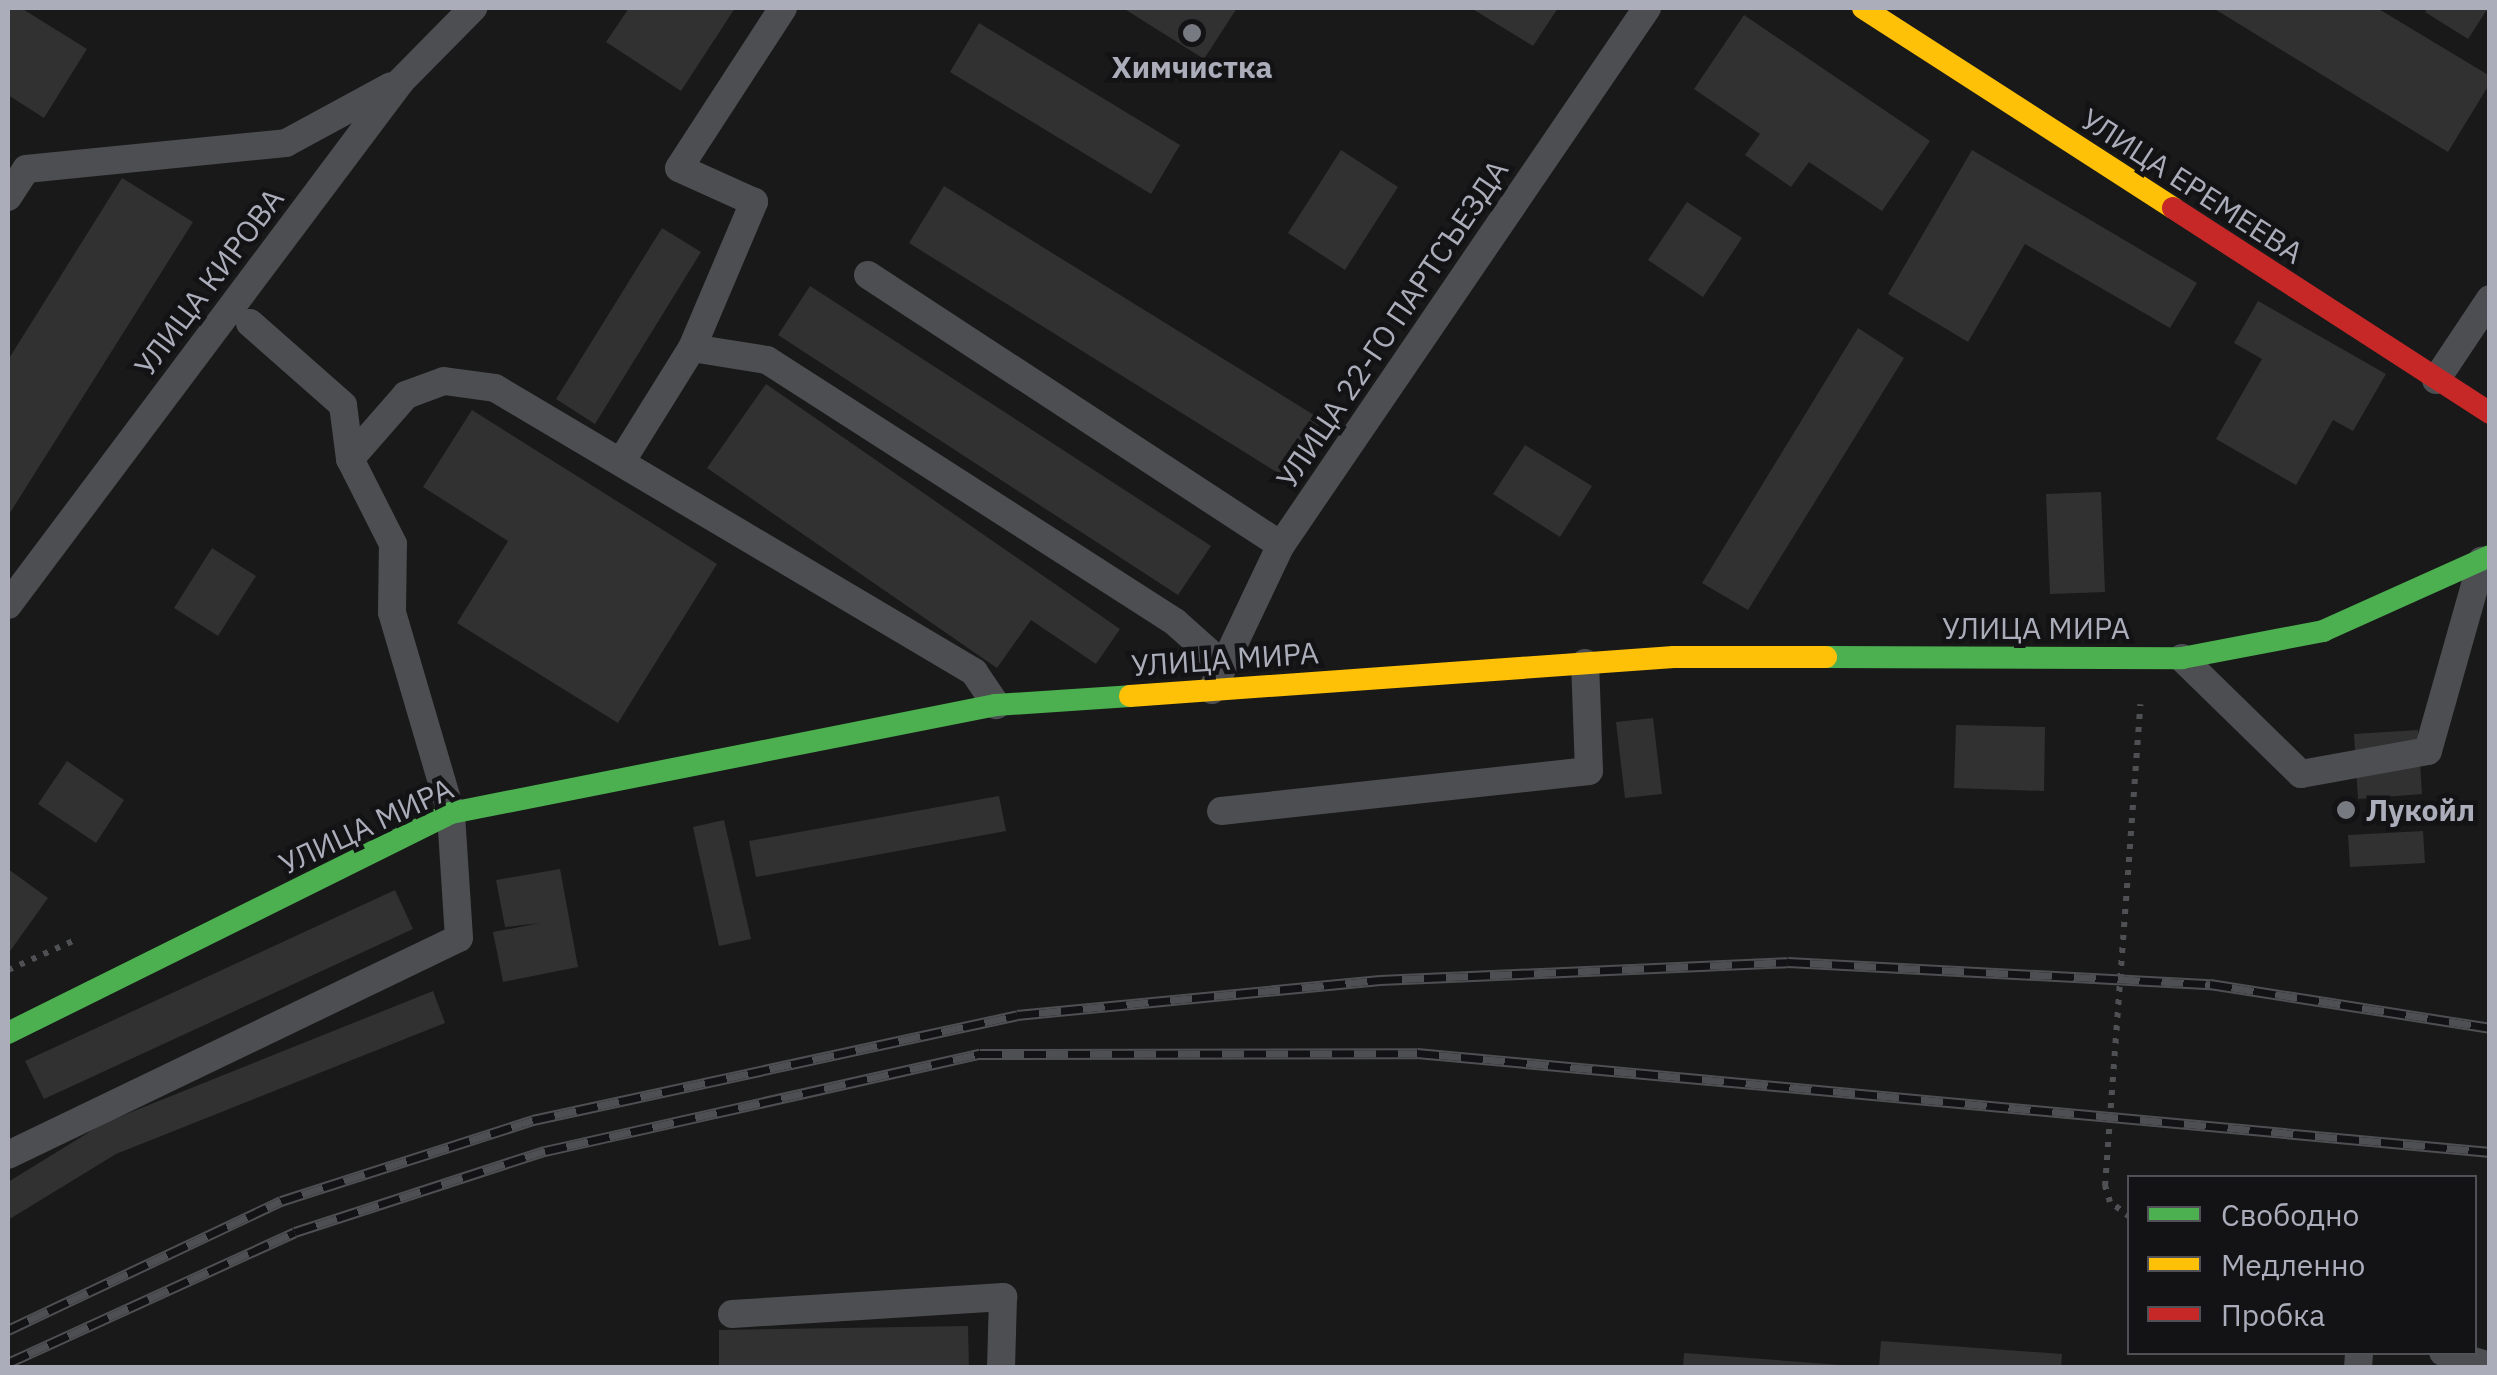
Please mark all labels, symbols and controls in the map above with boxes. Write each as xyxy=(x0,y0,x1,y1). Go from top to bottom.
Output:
marker: Химчистка xyxy=(1181,22,1203,44)
place label: Химчистка xyxy=(1111,49,1273,85)
street label: УЛИЦА ЕРЕМЕЕВА xyxy=(2074,101,2310,271)
street label: УЛИЦА 22-ГО ПАРТСЪЕЗДА xyxy=(1269,153,1515,495)
street label: УЛИЦА КИРОВА xyxy=(127,181,291,383)
street label: УЛИЦА МИРА xyxy=(1942,610,2130,646)
street label: УЛИЦА МИРА xyxy=(1130,634,1320,684)
street label: УЛИЦА МИРА xyxy=(273,770,459,882)
place label: Лукойл xyxy=(2366,792,2475,828)
marker: Лукойл xyxy=(2335,799,2357,821)
legend xyxy=(2127,1175,2477,1355)
text: Свободно xyxy=(2221,1195,2359,1234)
text: Медленно xyxy=(2221,1245,2365,1284)
text: Пробка xyxy=(2221,1295,2325,1334)

